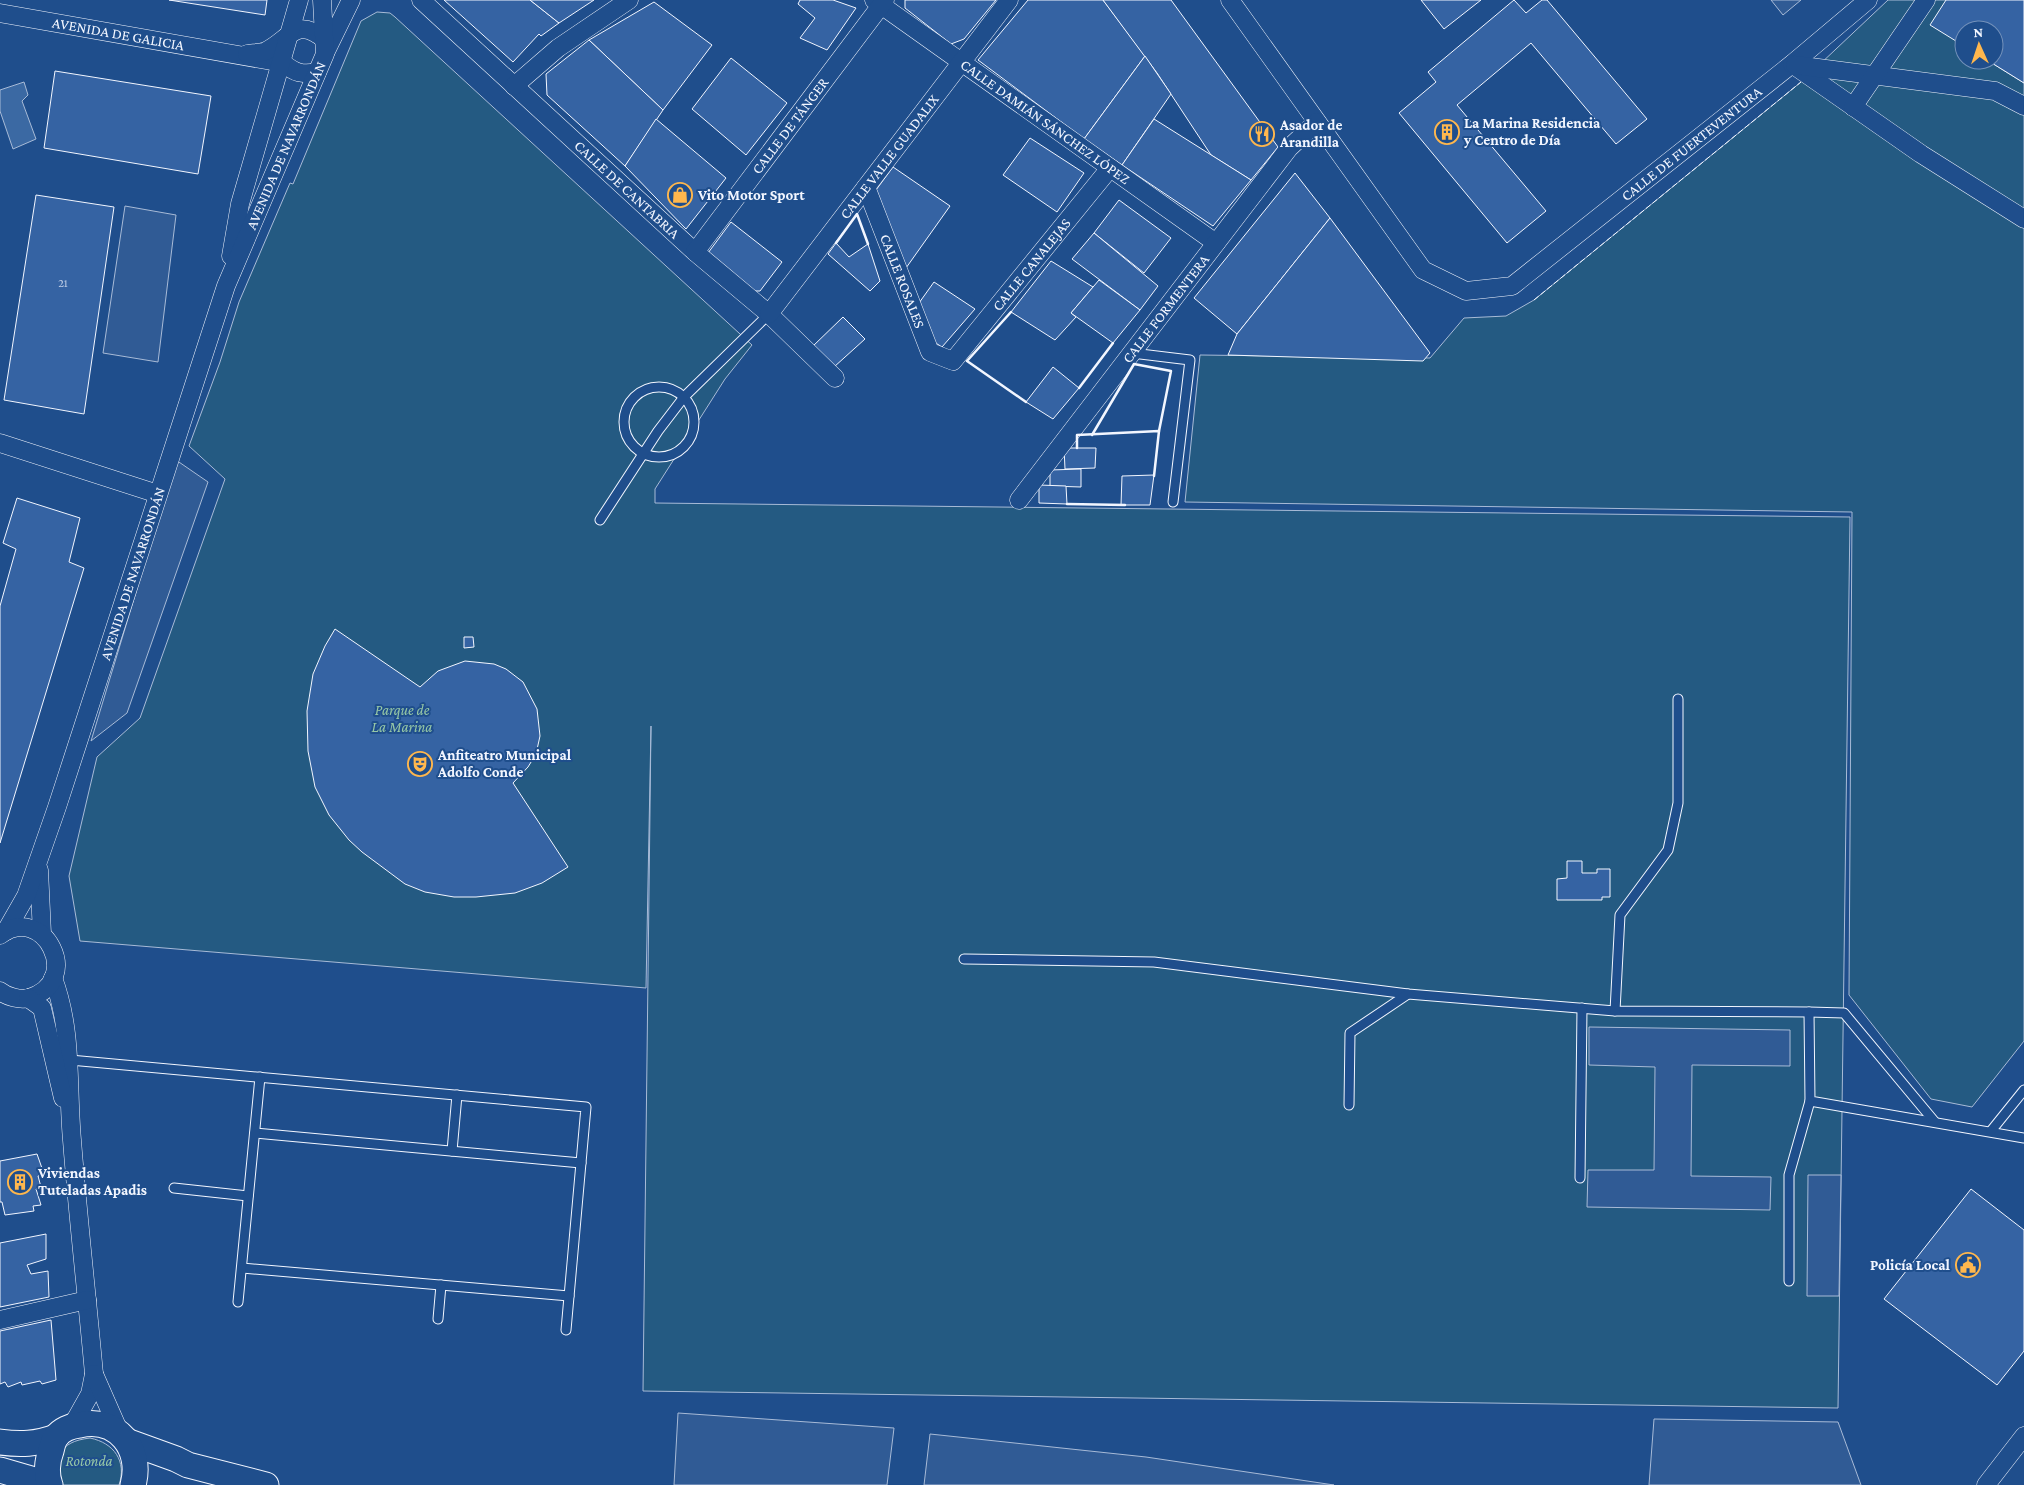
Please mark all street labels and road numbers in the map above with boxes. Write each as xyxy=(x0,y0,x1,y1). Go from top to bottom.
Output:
street label: AVENIDA DE GALICIA xyxy=(51,14,186,53)
street label: CALLE DAMIÁN SÁNCHEZ LÓPEZ xyxy=(958,56,1133,187)
street label: AVENIDA DE NAVARRONDÁN xyxy=(243,59,329,232)
street label: CALLE DE TÁNGER xyxy=(749,74,832,177)
street label: CALLE DE FUERTEVENTURA xyxy=(1618,83,1765,204)
street label: CALLE VALLE GUADALIX xyxy=(837,91,942,222)
street label: CALLE DE CANTABRIA xyxy=(571,137,683,242)
street label: CALLE CANALEJAS xyxy=(989,215,1074,314)
street label: CALLE ROSALES xyxy=(877,232,928,331)
street label: CALLE FORMENTERA xyxy=(1119,251,1213,366)
street label: AVENIDA DE NAVARRONDÁN xyxy=(97,485,168,662)

